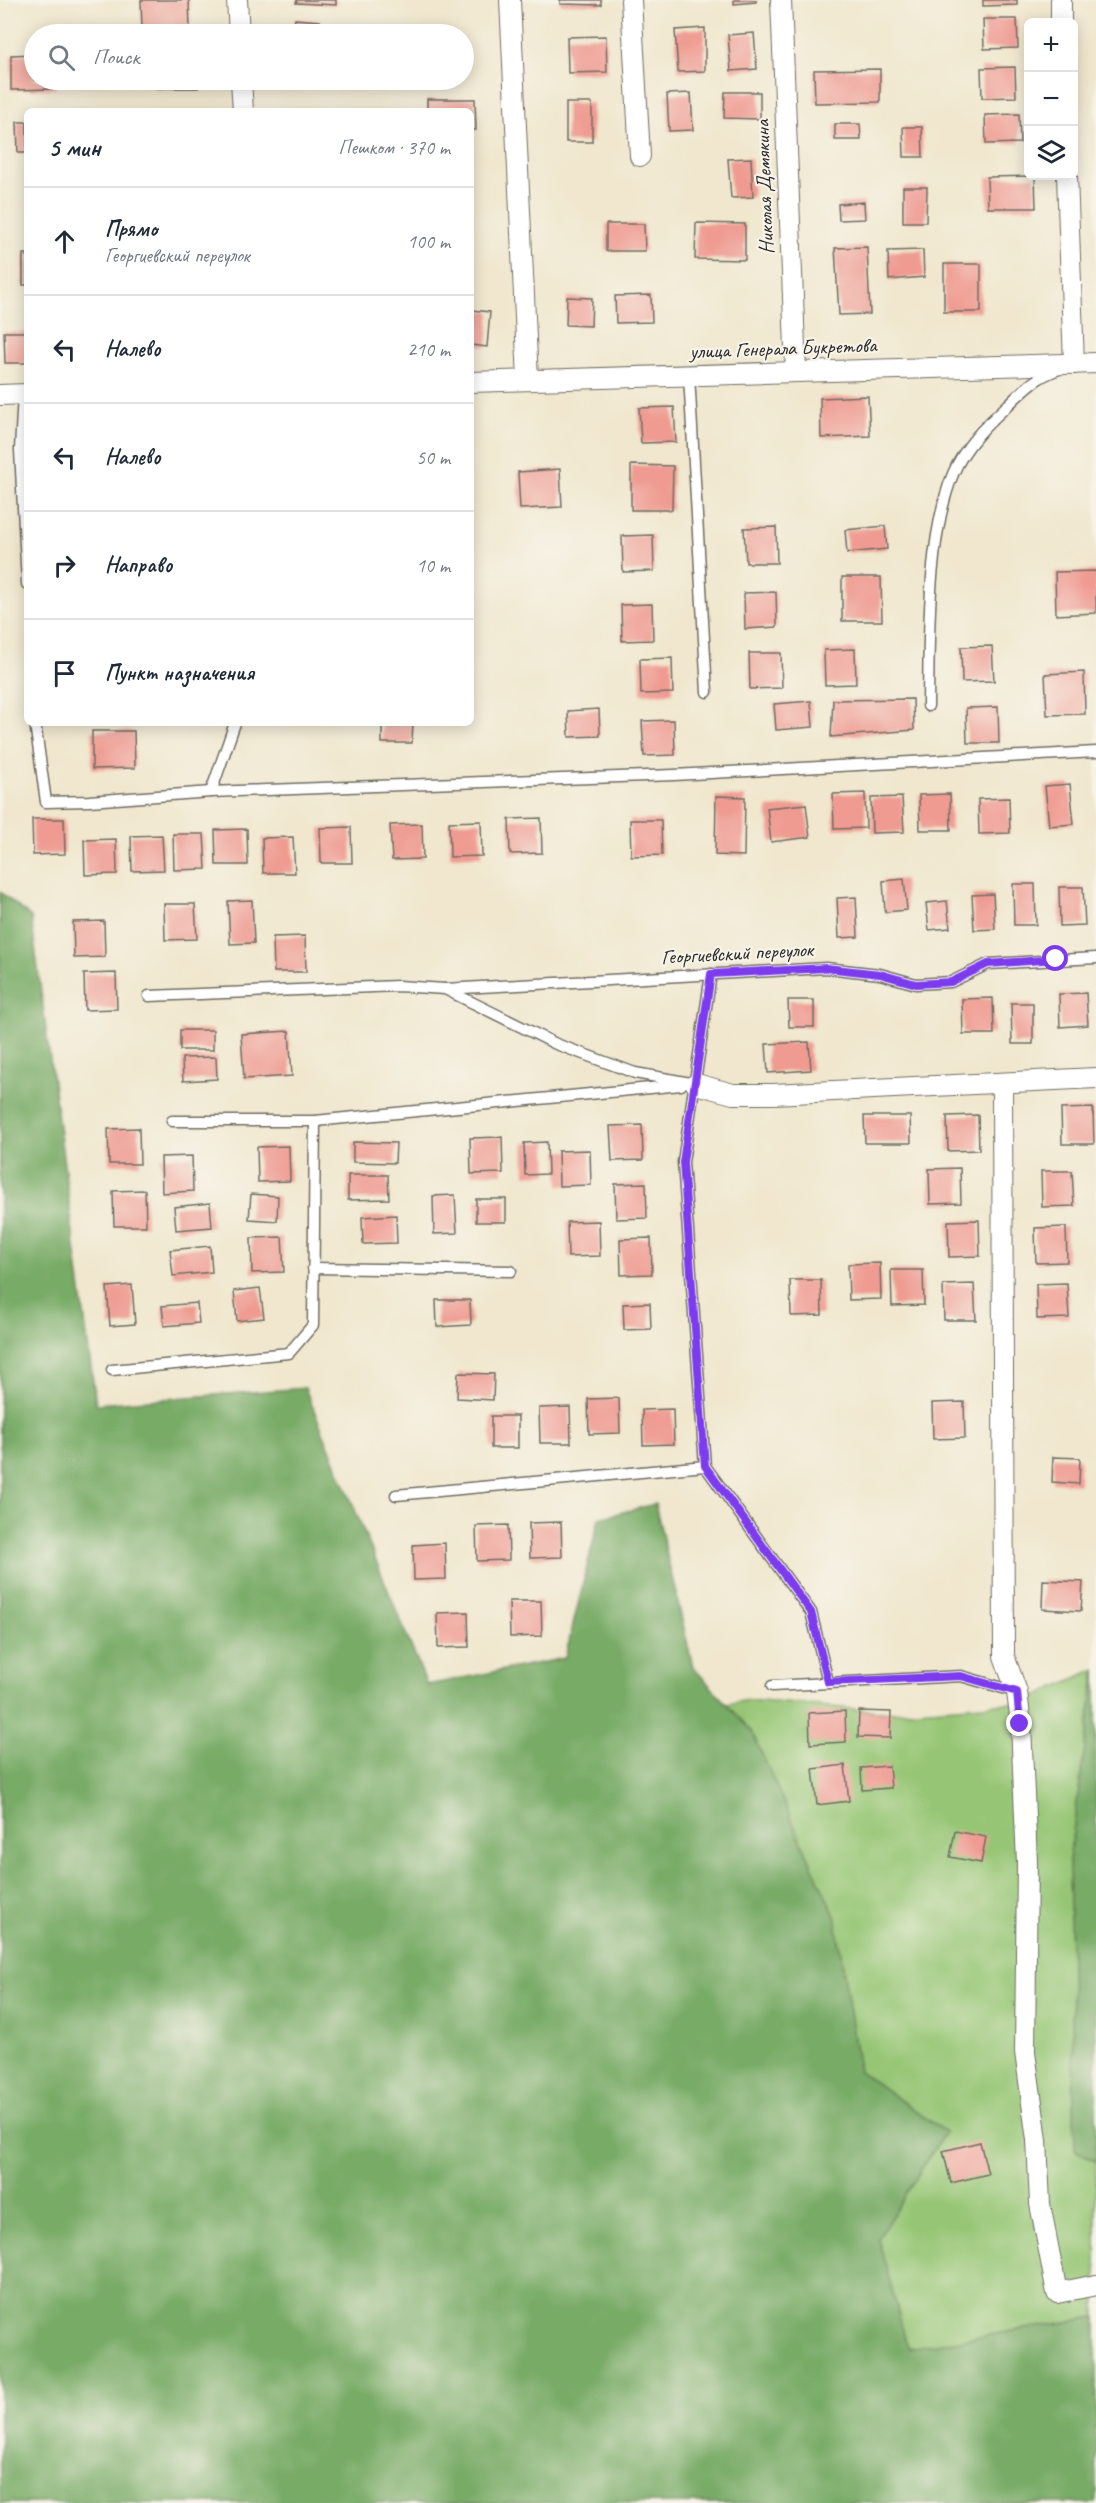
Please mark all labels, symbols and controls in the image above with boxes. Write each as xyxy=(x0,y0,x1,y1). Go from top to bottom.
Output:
map controls xyxy=(1024,18,1078,180)
button: + xyxy=(1024,18,1078,72)
search box xyxy=(24,24,474,90)
icon: search xyxy=(45,41,78,74)
text: Поиск xyxy=(93,43,139,71)
button: − xyxy=(1024,72,1078,126)
street label: Николая Демякина xyxy=(749,118,779,255)
button: layers xyxy=(1024,126,1078,180)
text: 5 мин xyxy=(48,131,100,164)
text: Пешком · 370 m xyxy=(338,135,450,160)
text: Прямо xyxy=(105,215,157,243)
icon: ahead xyxy=(48,225,81,258)
text: 100 m xyxy=(407,229,450,254)
text: Георгиевский переулок xyxy=(105,243,250,268)
street label: улица Генерала Букретова xyxy=(687,332,878,364)
icon: left xyxy=(48,333,81,366)
text: Налево xyxy=(105,335,161,363)
text: 210 m xyxy=(407,337,450,362)
icon: left xyxy=(48,441,81,474)
text: Налево xyxy=(105,443,161,471)
text: 50 m xyxy=(416,445,450,470)
icon: right xyxy=(48,549,81,582)
text: Направо xyxy=(105,551,172,579)
text: 10 m xyxy=(416,553,450,578)
icon: arrive xyxy=(48,657,81,690)
text: Пункт назначения xyxy=(105,659,254,687)
street label: Георгиевский переулок xyxy=(660,936,816,970)
route start xyxy=(1042,945,1068,971)
route end xyxy=(1006,1710,1032,1736)

